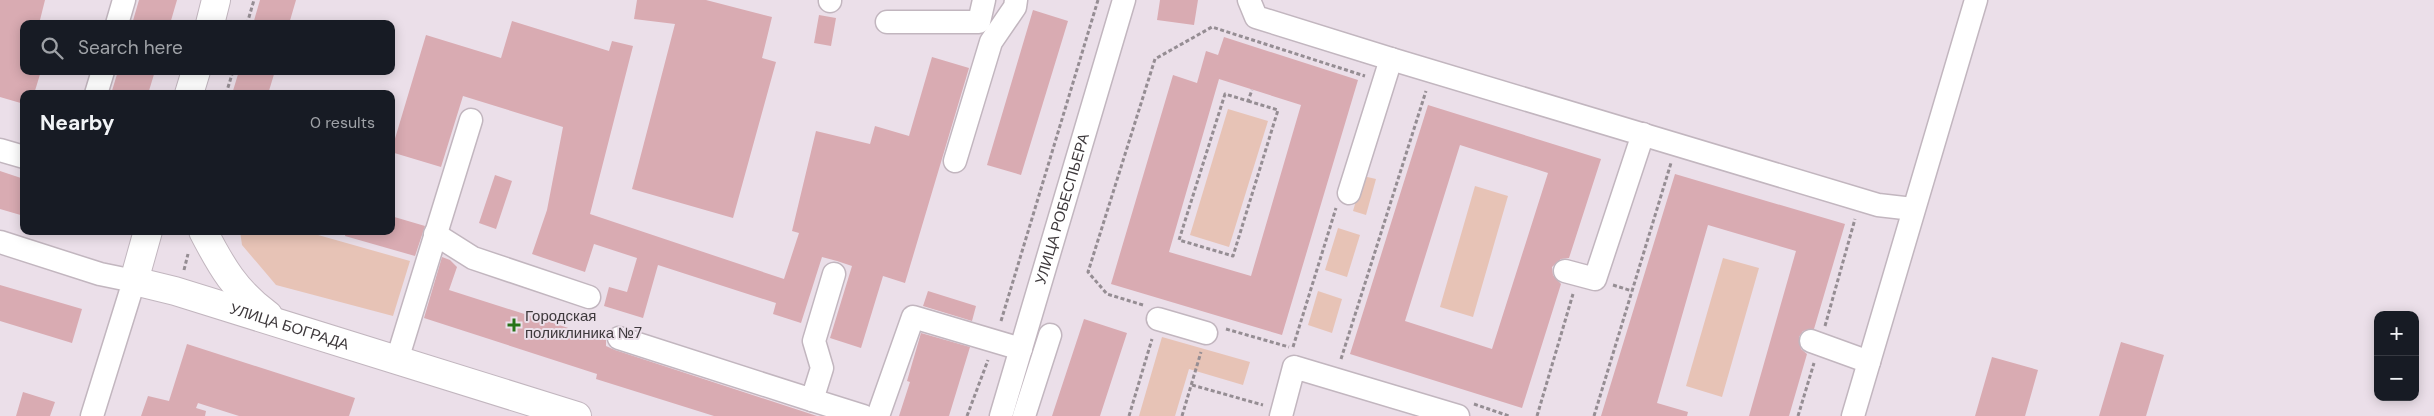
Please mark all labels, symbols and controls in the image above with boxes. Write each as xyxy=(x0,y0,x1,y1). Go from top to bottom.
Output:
search box xyxy=(20,20,395,75)
icon: search xyxy=(38,34,66,62)
text: Search here xyxy=(78,35,183,60)
text: Nearby xyxy=(40,109,114,137)
text: 0 results xyxy=(310,112,375,133)
street label: УЛИЦА РОБЕСПЬЕРА xyxy=(1030,131,1094,287)
street label: УЛИЦА БОГРАДА xyxy=(227,299,352,355)
place label: Городская поликлиника №7 xyxy=(525,306,642,343)
map controls xyxy=(2374,311,2419,401)
button: + xyxy=(2374,311,2419,356)
marker: Городская поликлиника №7 xyxy=(507,318,521,332)
button: − xyxy=(2374,356,2419,401)

